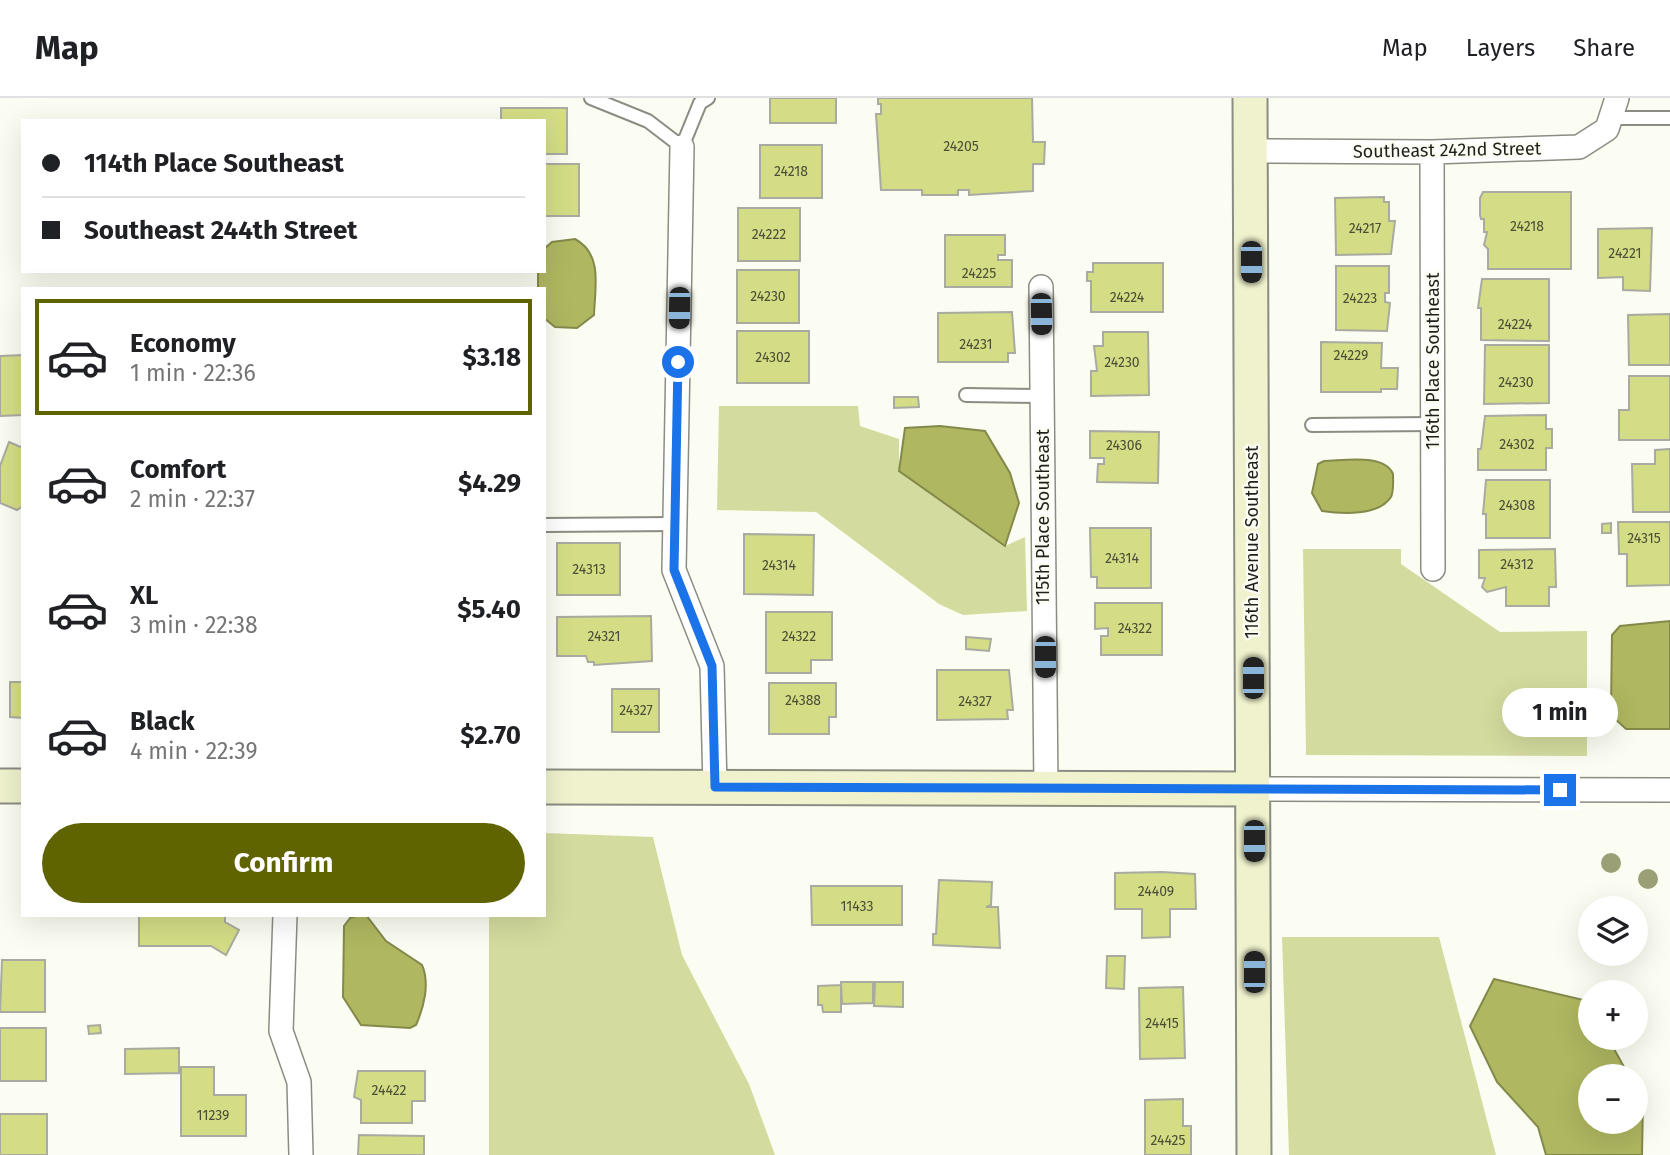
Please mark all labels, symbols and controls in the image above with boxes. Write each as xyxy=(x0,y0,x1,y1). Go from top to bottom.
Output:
text: Map xyxy=(35,28,99,68)
text: Map xyxy=(1382,34,1428,62)
text: Layers xyxy=(1466,34,1535,62)
text: Share xyxy=(1573,34,1635,62)
street label: Southeast 242nd Street xyxy=(1353,137,1542,163)
house number: 24205 xyxy=(943,138,979,155)
text: 114th Place Southeast xyxy=(84,148,344,179)
house number: 24218 xyxy=(774,163,808,180)
text: Southeast 244th Street xyxy=(84,215,357,246)
house number: 24218 xyxy=(1510,218,1544,235)
house number: 24217 xyxy=(1349,220,1381,237)
house number: 24222 xyxy=(752,226,786,243)
car xyxy=(1241,241,1262,283)
house number: 24221 xyxy=(1608,245,1642,262)
house number: 24225 xyxy=(962,265,996,282)
street label: 116th Place Southeast xyxy=(1422,272,1444,449)
car xyxy=(669,287,690,329)
house number: 24230 xyxy=(750,288,786,305)
house number: 24224 xyxy=(1110,289,1145,306)
house number: 24223 xyxy=(1343,290,1377,307)
car xyxy=(1031,293,1052,335)
house number: 24224 xyxy=(1498,316,1533,333)
icon: car xyxy=(46,326,109,389)
text: Economy xyxy=(130,328,236,359)
house number: 24231 xyxy=(959,336,993,353)
text: $3.18 xyxy=(462,342,521,373)
route start xyxy=(662,346,694,378)
house number: 24229 xyxy=(1334,347,1368,364)
house number: 24302 xyxy=(755,349,791,366)
house number: 24230 xyxy=(1104,354,1140,371)
text: 1 min · 22:36 xyxy=(130,359,256,387)
house number: 24230 xyxy=(1498,374,1534,391)
street label: 115th Place Southeast xyxy=(1032,428,1054,605)
house number: 24302 xyxy=(1499,436,1535,453)
house number: 24306 xyxy=(1106,437,1142,454)
street label: 116th Avenue Southeast xyxy=(1241,445,1263,639)
icon: car xyxy=(46,452,109,515)
text: Comfort xyxy=(130,454,226,485)
text: $4.29 xyxy=(458,468,521,499)
text: 2 min · 22:37 xyxy=(130,485,255,513)
house number: 24308 xyxy=(1499,497,1535,514)
house number: 24315 xyxy=(1627,530,1661,547)
house number: 24314 xyxy=(1105,550,1139,567)
house number: 24312 xyxy=(1500,556,1534,573)
house number: 24314 xyxy=(762,557,796,574)
house number: 24313 xyxy=(572,561,606,578)
icon: car xyxy=(46,578,109,641)
text: XL xyxy=(130,580,158,611)
text: $5.40 xyxy=(457,594,521,625)
text: 3 min · 22:38 xyxy=(130,611,258,639)
house number: 24322 xyxy=(1118,620,1152,637)
house number: 24321 xyxy=(587,628,621,645)
house number: 24322 xyxy=(782,628,816,645)
car xyxy=(1035,636,1056,678)
car xyxy=(1243,657,1264,699)
callout: 1 min xyxy=(1502,688,1618,738)
house number: 24388 xyxy=(785,692,821,709)
house number: 24327 xyxy=(958,693,992,710)
text: 1 min xyxy=(1532,698,1588,726)
house number: 24327 xyxy=(619,702,653,719)
icon: car xyxy=(46,704,109,767)
text: Black xyxy=(130,706,195,737)
text: $2.70 xyxy=(460,720,521,751)
text: 4 min · 22:39 xyxy=(130,737,258,765)
route end xyxy=(1544,774,1576,806)
car xyxy=(1244,820,1265,862)
button: Confirm xyxy=(42,823,525,903)
house number: 24409 xyxy=(1138,883,1174,900)
map controls xyxy=(1578,896,1648,1134)
button: layers xyxy=(1578,896,1648,966)
house number: 11433 xyxy=(840,898,874,915)
car xyxy=(1244,951,1265,993)
button: + xyxy=(1578,980,1648,1050)
house number: 24415 xyxy=(1145,1015,1179,1032)
button: − xyxy=(1578,1064,1648,1134)
house number: 24422 xyxy=(371,1082,407,1099)
house number: 11239 xyxy=(197,1107,229,1124)
house number: 24425 xyxy=(1150,1132,1186,1149)

